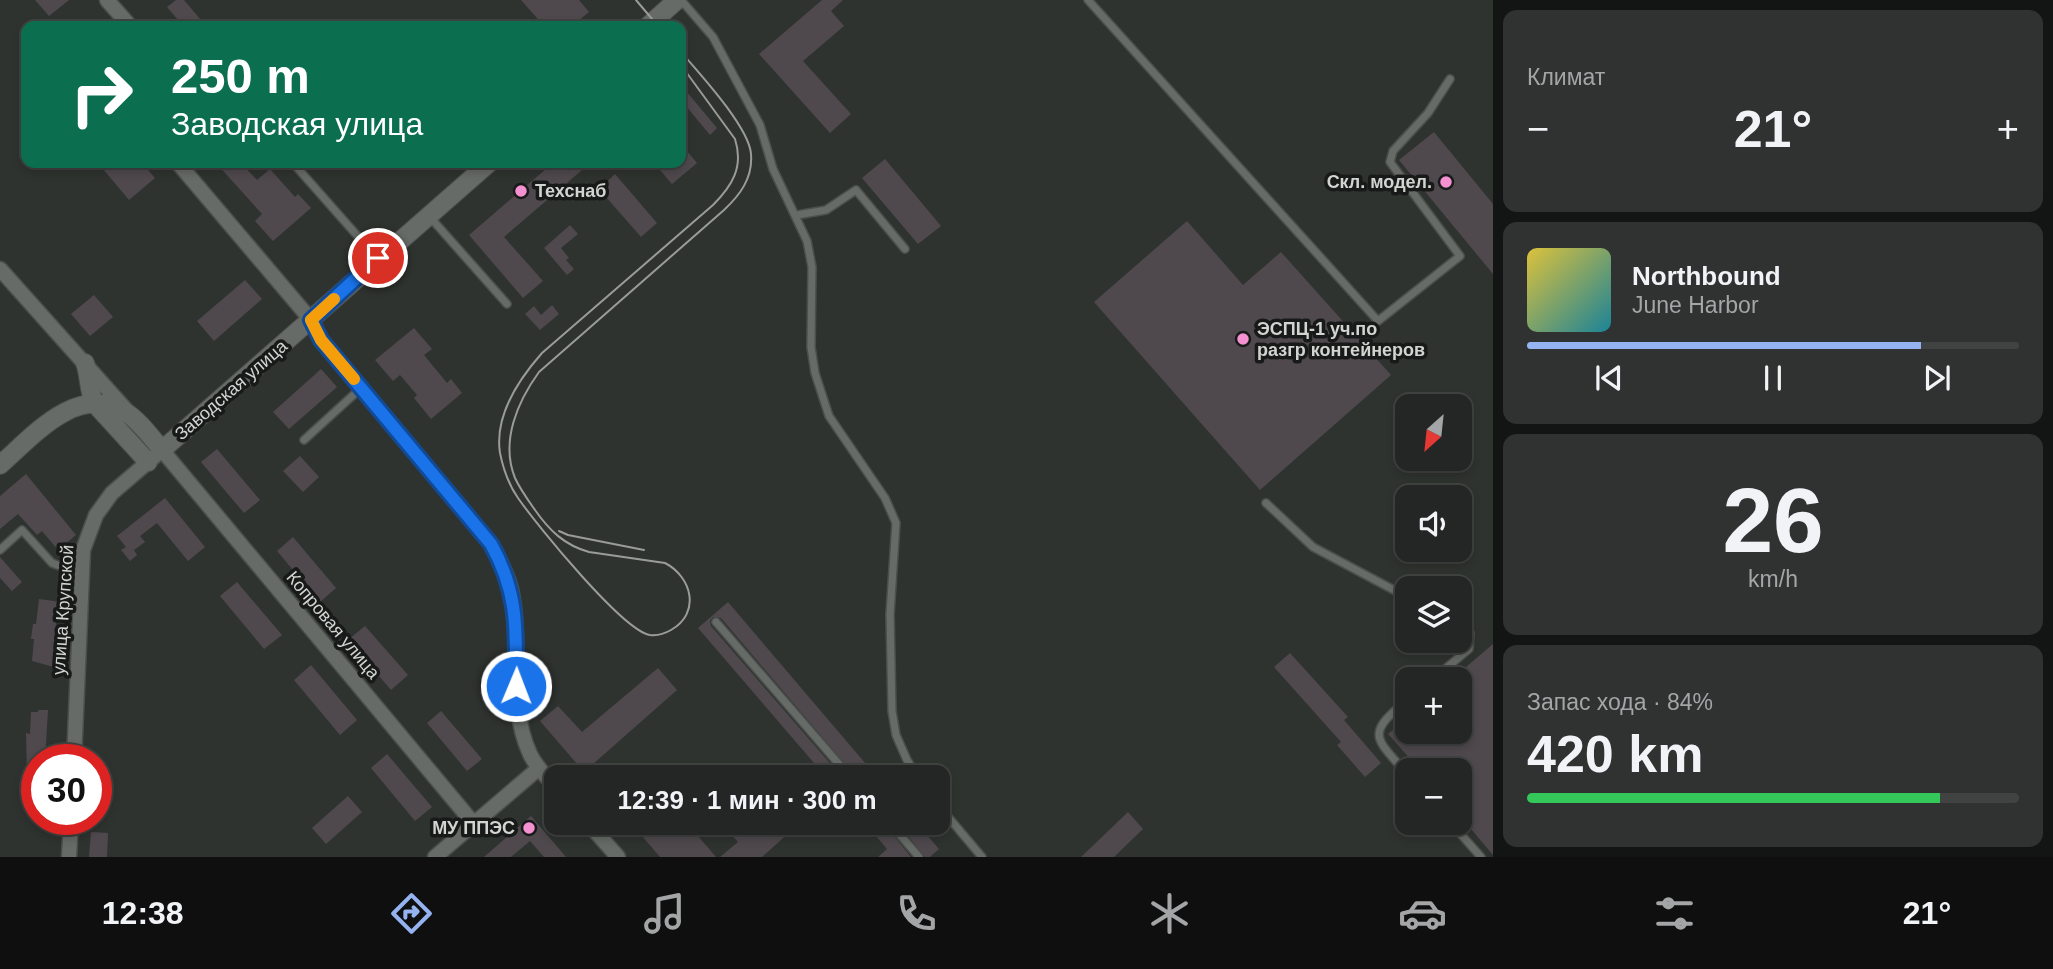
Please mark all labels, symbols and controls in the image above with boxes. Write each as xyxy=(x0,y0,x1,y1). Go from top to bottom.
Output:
icon: right xyxy=(56,49,147,140)
text: 250 m xyxy=(171,49,310,103)
text: Климат xyxy=(1527,64,1605,90)
text: 21° xyxy=(1734,100,1812,158)
text: Заводская улица xyxy=(171,106,423,142)
text: − xyxy=(1527,108,1549,150)
text: + xyxy=(1997,108,2019,150)
place label: Скл. модел. xyxy=(1327,172,1432,192)
marker: Скл. модел. xyxy=(1438,174,1454,190)
place label: Техснаб xyxy=(535,181,606,201)
marker: Техснаб xyxy=(513,183,529,199)
pin xyxy=(348,228,408,288)
icon: arrive xyxy=(359,239,397,277)
text: Northbound xyxy=(1632,261,1781,291)
text: June Harbor xyxy=(1632,292,1759,318)
place label: ЭСПЦ-1 уч.по разгр контейнеров xyxy=(1257,319,1425,360)
marker: ЭСПЦ-1 уч.по разгр контейнеров xyxy=(1235,331,1251,347)
street label: Заводская улица xyxy=(171,335,292,444)
icon: previous xyxy=(1590,359,1628,397)
icon: pause xyxy=(1754,359,1792,397)
icon: next xyxy=(1918,359,1956,397)
north arrow xyxy=(1395,394,1472,471)
map controls xyxy=(1395,394,1472,835)
text: 26 xyxy=(1722,470,1824,571)
button: sound xyxy=(1395,485,1472,562)
street label: улица Крупской xyxy=(48,544,78,676)
text: km/h xyxy=(1748,566,1798,592)
street label: Копровая улица xyxy=(282,567,384,683)
button: layers xyxy=(1395,576,1472,653)
position arrow xyxy=(479,649,553,723)
button: + xyxy=(1395,667,1472,744)
text: Запас хода · 84% xyxy=(1527,689,1713,715)
text: 420 km xyxy=(1527,725,1703,783)
speed limit sign: 30 xyxy=(21,744,112,835)
button: − xyxy=(1395,758,1472,835)
text: 12:39 · 1 мин · 300 m xyxy=(617,785,877,815)
place label: МУ ППЭС xyxy=(432,818,515,838)
marker: МУ ППЭС xyxy=(521,820,537,836)
icon: directions xyxy=(387,889,436,938)
icon: music xyxy=(640,889,689,938)
icon: phone xyxy=(892,889,941,938)
icon: climate xyxy=(1145,889,1194,938)
icon: car xyxy=(1398,889,1447,938)
icon: filters xyxy=(1650,889,1699,938)
text: 12:38 xyxy=(102,895,184,931)
text: 21° xyxy=(1903,895,1951,931)

